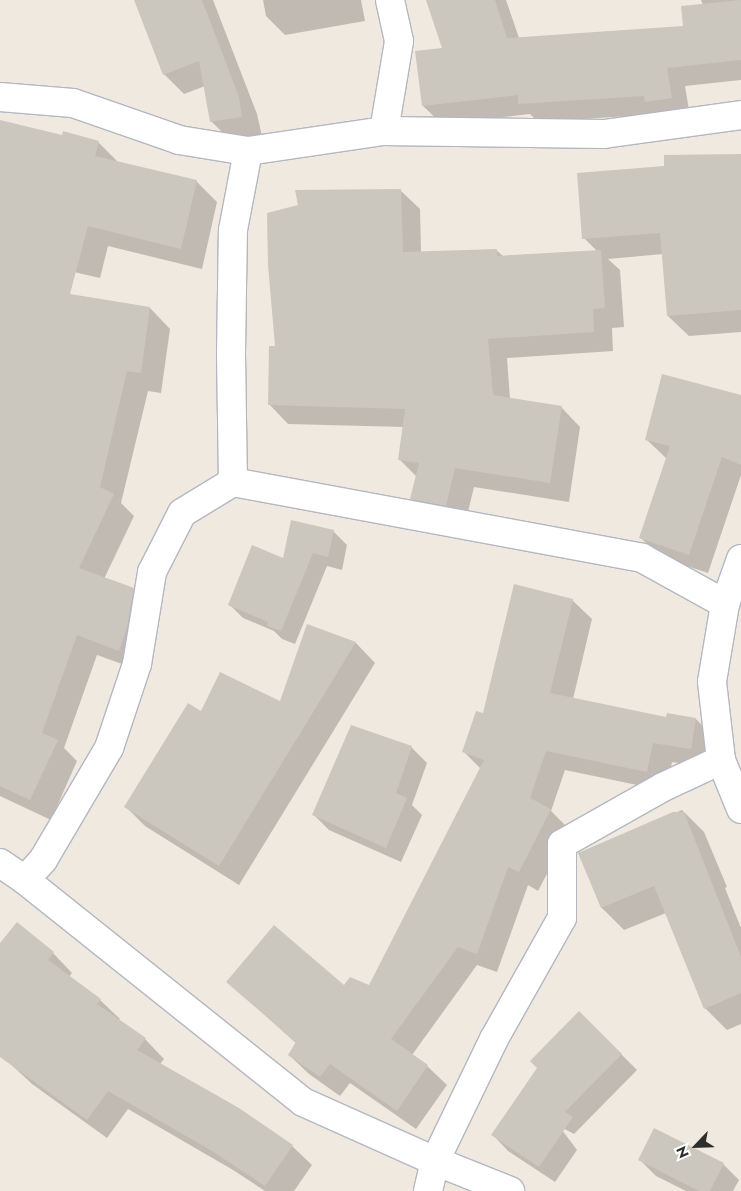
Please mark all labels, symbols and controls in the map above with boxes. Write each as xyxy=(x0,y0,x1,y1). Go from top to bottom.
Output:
north arrow xyxy=(671,1121,721,1171)
text: N xyxy=(671,1143,694,1161)

